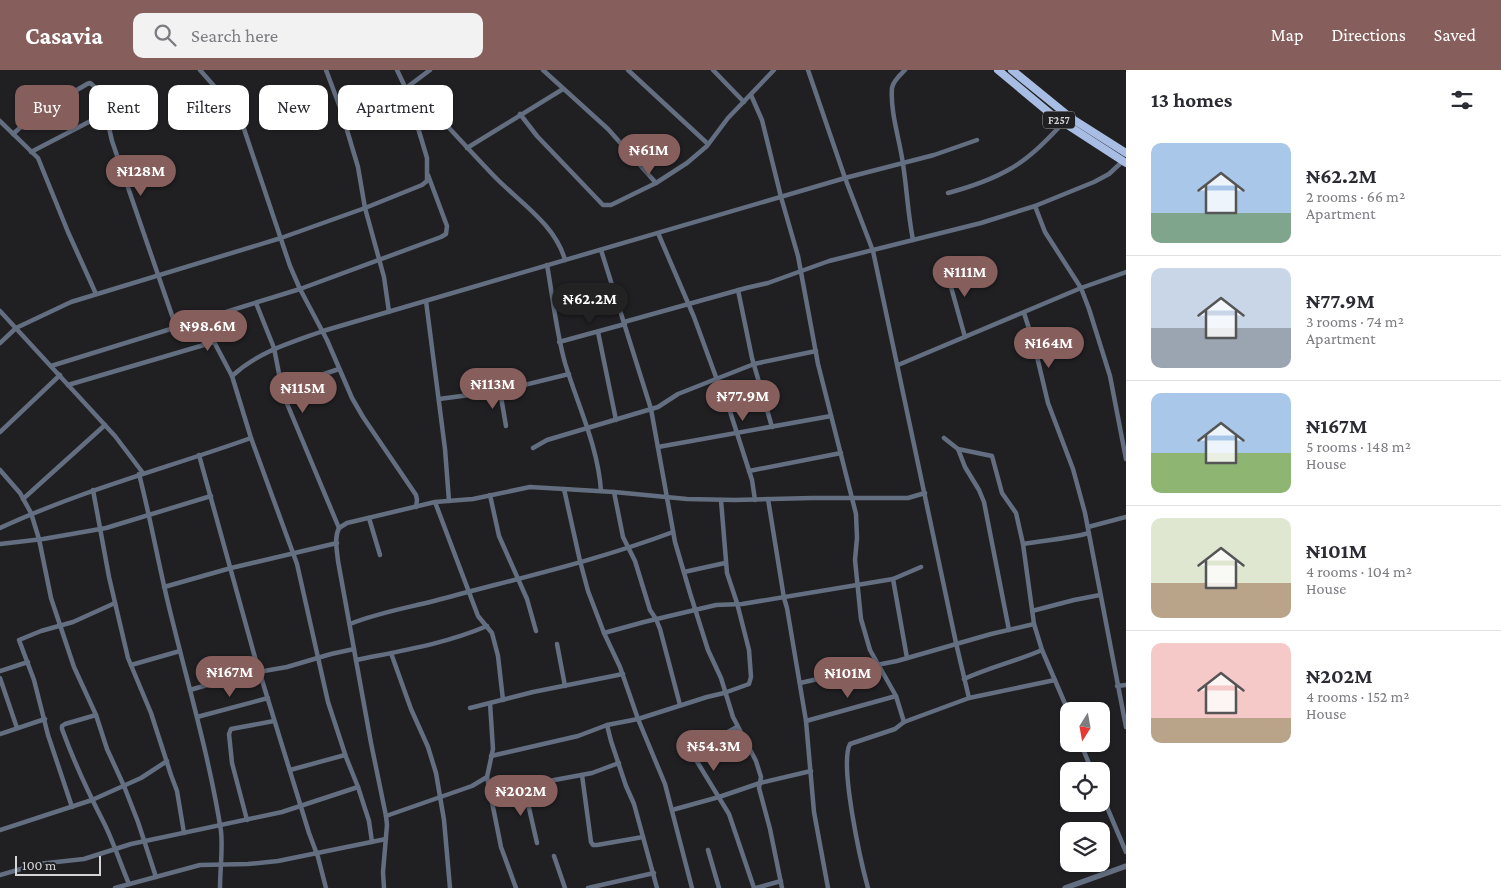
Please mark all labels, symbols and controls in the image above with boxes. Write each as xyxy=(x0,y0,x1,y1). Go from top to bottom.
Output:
search box xyxy=(133,13,483,58)
icon: search xyxy=(151,21,179,49)
text: Casavia xyxy=(25,22,103,49)
text: Search here xyxy=(191,25,278,46)
text: Map xyxy=(1271,25,1303,45)
text: Directions xyxy=(1331,25,1406,45)
text: Saved xyxy=(1434,25,1476,45)
chip: Buy xyxy=(15,85,79,130)
chip: Rent xyxy=(89,85,158,130)
chip: Filters xyxy=(168,85,249,130)
chip: New xyxy=(259,85,328,130)
chip: Apartment xyxy=(338,85,453,130)
icon: filters xyxy=(1448,86,1476,114)
text: 13 homes xyxy=(1151,88,1232,112)
road number: F257 xyxy=(1043,112,1075,128)
pin: ₦61M xyxy=(619,134,679,176)
text: ₦61M xyxy=(629,141,669,158)
pin: ₦128M xyxy=(106,154,176,197)
text: ₦128M xyxy=(117,162,165,179)
icon: home xyxy=(1191,163,1251,223)
text: ₦62.2M xyxy=(1306,164,1377,188)
text: 2 rooms · 66 m² xyxy=(1306,188,1405,205)
text: Apartment xyxy=(1306,205,1376,222)
pin: ₦111M xyxy=(930,256,1000,298)
text: ₦111M xyxy=(944,263,986,280)
pin: ₦62.2M xyxy=(549,282,631,325)
icon: home xyxy=(1191,288,1251,348)
text: ₦77.9M xyxy=(1306,289,1375,313)
text: ₦62.2M xyxy=(563,290,617,307)
pin: ₦98.6M xyxy=(167,310,249,352)
text: 3 rooms · 74 m² xyxy=(1306,313,1404,330)
text: ₦98.6M xyxy=(180,317,236,334)
pin: ₦164M xyxy=(1014,326,1084,369)
text: Apartment xyxy=(1306,330,1376,347)
text: ₦164M xyxy=(1025,334,1073,351)
pin: ₦113M xyxy=(458,368,528,410)
pin: ₦115M xyxy=(268,372,338,414)
text: ₦113M xyxy=(471,375,515,392)
text: ₦115M xyxy=(281,379,325,396)
pin: ₦77.9M xyxy=(702,380,784,422)
text: ₦77.9M xyxy=(717,387,769,404)
icon: home xyxy=(1191,413,1251,473)
text: ₦167M xyxy=(1306,414,1367,438)
text: 5 rooms · 148 m² xyxy=(1306,438,1411,455)
text: House xyxy=(1306,455,1346,472)
icon: home xyxy=(1191,538,1251,598)
text: ₦101M xyxy=(1306,539,1367,563)
text: 4 rooms · 104 m² xyxy=(1306,563,1412,580)
text: House xyxy=(1306,580,1346,597)
pin: ₦167M xyxy=(195,656,265,698)
pin: ₦101M xyxy=(813,656,883,699)
text: ₦167M xyxy=(207,663,253,680)
icon: home xyxy=(1191,663,1251,723)
text: ₦101M xyxy=(825,664,871,681)
text: ₦202M xyxy=(1306,664,1373,688)
text: 4 rooms · 152 m² xyxy=(1306,688,1410,705)
north arrow xyxy=(1060,702,1110,752)
map controls xyxy=(1060,702,1110,872)
text: House xyxy=(1306,705,1346,722)
pin: ₦54.3M xyxy=(673,730,755,772)
text: ₦54.3M xyxy=(687,737,741,754)
button: locate xyxy=(1060,762,1110,812)
pin: ₦202M xyxy=(486,774,556,817)
text: ₦202M xyxy=(496,782,546,799)
button: layers xyxy=(1060,822,1110,872)
scale bar xyxy=(15,853,101,876)
text: 100 m xyxy=(22,857,56,873)

